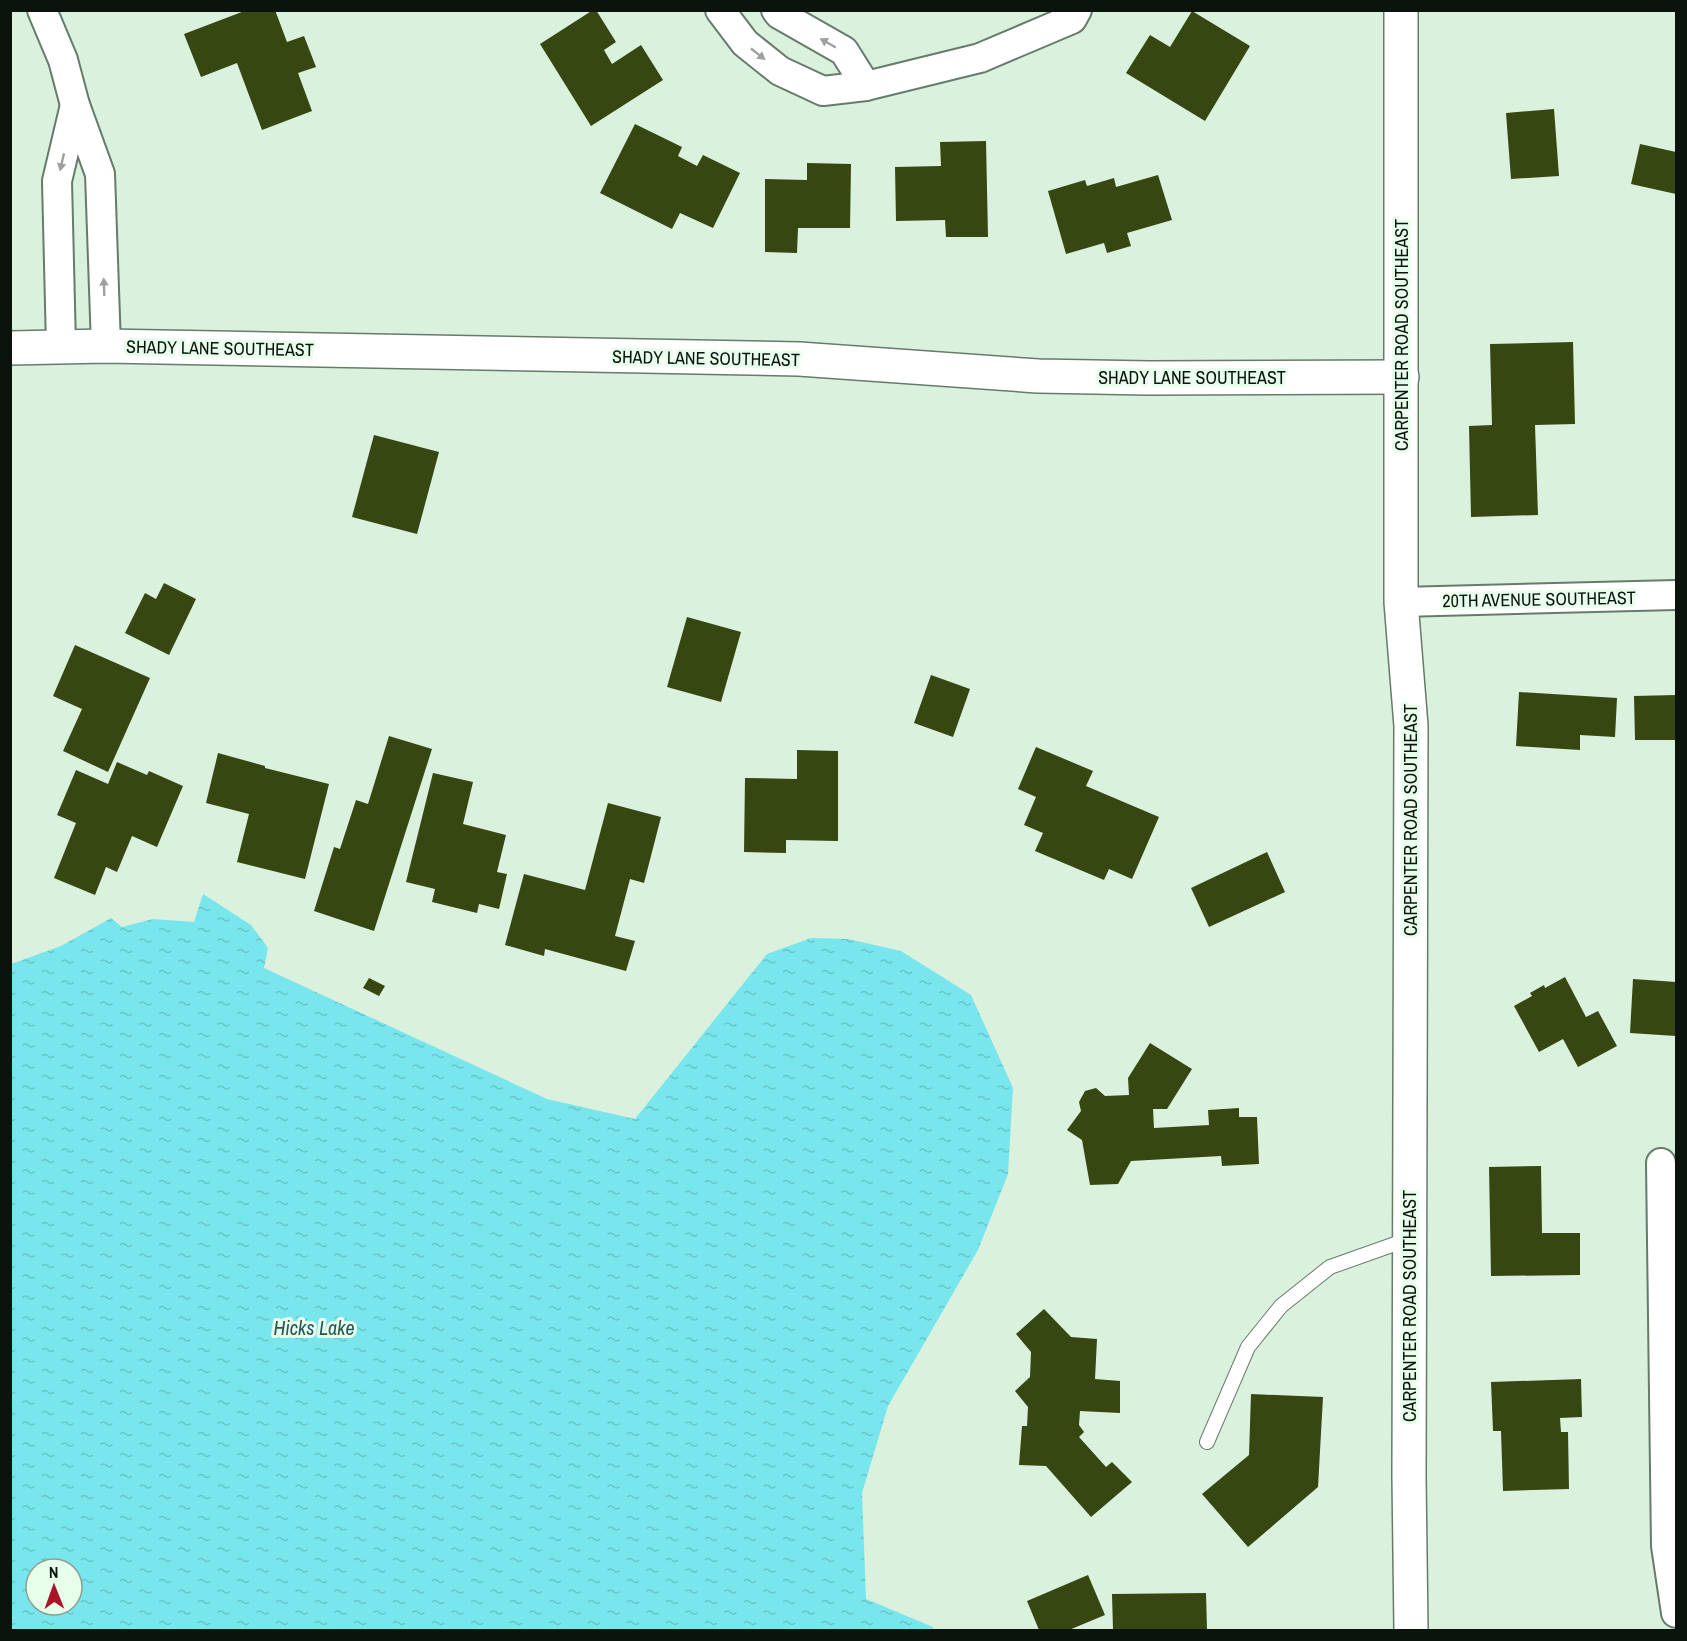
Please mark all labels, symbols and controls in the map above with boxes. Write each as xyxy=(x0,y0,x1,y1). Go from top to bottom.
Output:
one-way arrow xyxy=(820,37,836,48)
one-way arrow xyxy=(751,47,766,59)
one-way arrow xyxy=(56,152,66,171)
street label: CARPENTER ROAD SOUTHEAST xyxy=(1389,219,1414,451)
one-way arrow xyxy=(99,278,109,297)
street label: SHADY LANE SOUTHEAST xyxy=(126,334,314,362)
street label: SHADY LANE SOUTHEAST xyxy=(612,344,800,372)
street label: SHADY LANE SOUTHEAST xyxy=(1098,365,1286,390)
street label: 20TH AVENUE SOUTHEAST xyxy=(1442,585,1636,613)
street label: CARPENTER ROAD SOUTHEAST xyxy=(1398,704,1423,936)
street label: CARPENTER ROAD SOUTHEAST xyxy=(1397,1190,1422,1422)
water label: Hicks Lake xyxy=(273,1314,355,1341)
north arrow xyxy=(24,1557,84,1617)
text: N xyxy=(49,1561,59,1583)

